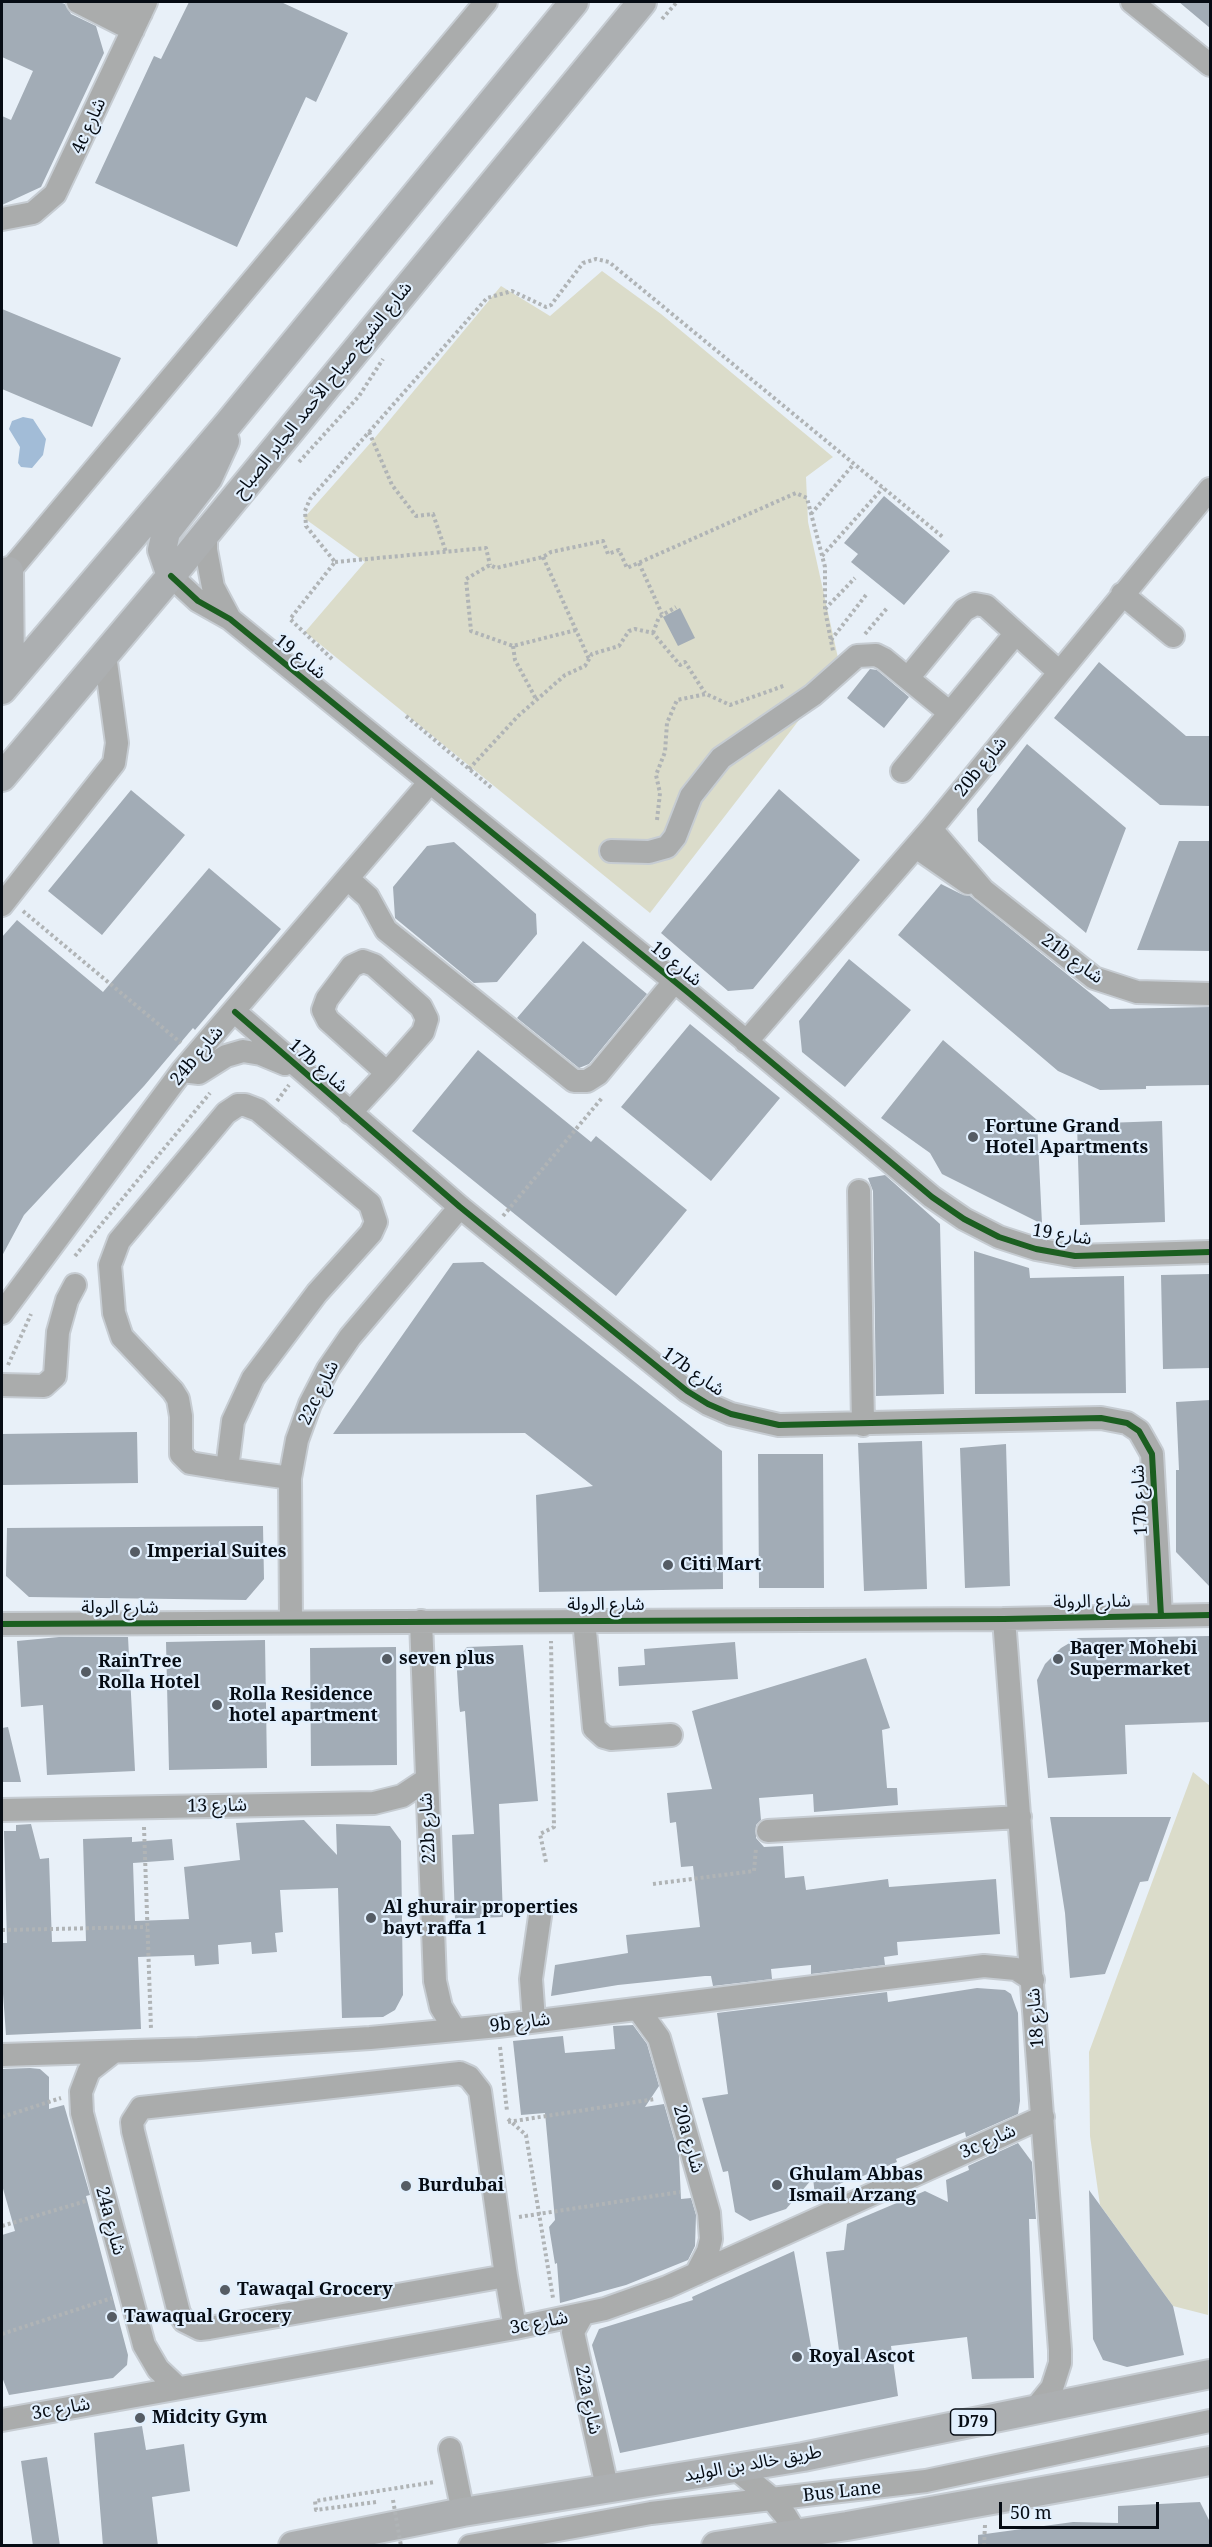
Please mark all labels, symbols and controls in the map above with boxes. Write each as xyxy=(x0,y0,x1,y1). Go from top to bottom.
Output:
street label: 4c شارع xyxy=(67,95,111,157)
street label: شارع الشيخ صباح الأحمد الجابر الصباح xyxy=(229,277,417,503)
street label: شارع 19 xyxy=(270,630,330,684)
street label: 20b شارع xyxy=(950,733,1012,801)
street label: 21b شارع xyxy=(1037,929,1107,989)
street label: شارع 19 xyxy=(646,937,706,991)
street label: 24b شارع xyxy=(166,1022,228,1090)
street label: 17b شارع xyxy=(284,1035,352,1097)
place label: Fortune Grand Hotel Apartments xyxy=(985,1116,1148,1158)
marker: Fortune Grand Hotel Apartments xyxy=(966,1130,980,1144)
street label: شارع 19 xyxy=(1031,1220,1093,1250)
street label: 17b شارع xyxy=(658,1343,728,1401)
street label: 22c شارع xyxy=(294,1357,344,1429)
street label: 17b شارع xyxy=(1127,1464,1153,1536)
place label: Imperial Suites xyxy=(147,1541,286,1563)
marker: Imperial Suites xyxy=(128,1545,142,1559)
place label: Citi Mart xyxy=(680,1554,761,1576)
marker: Citi Mart xyxy=(661,1558,675,1572)
street label: شارع الرولة xyxy=(1053,1591,1131,1613)
street label: شارع الرولة xyxy=(567,1594,645,1616)
street label: شارع الرولة xyxy=(81,1597,159,1619)
place label: Baqer Mohebi Supermarket xyxy=(1070,1638,1197,1680)
place label: seven plus xyxy=(399,1648,494,1670)
place label: RainTree Rolla Hotel xyxy=(98,1651,200,1694)
marker: seven plus xyxy=(380,1652,394,1666)
marker: Baqer Mohebi Supermarket xyxy=(1051,1652,1065,1666)
marker: RainTree Rolla Hotel xyxy=(79,1665,93,1679)
place label: Rolla Residence hotel apartment xyxy=(229,1684,378,1726)
marker: Rolla Residence hotel apartment xyxy=(210,1698,224,1712)
street label: 22b شارع xyxy=(415,1792,441,1864)
street label: شارع 13 xyxy=(187,1795,247,1817)
place label: Al ghurair properties bayt raffa 1 xyxy=(383,1897,578,1940)
marker: Al ghurair properties bayt raffa 1 xyxy=(364,1911,378,1925)
street label: شارع 18 xyxy=(1023,1987,1049,2049)
street label: 9b شارع xyxy=(488,2009,552,2037)
street label: 20a شارع xyxy=(668,2102,708,2176)
street label: 3c شارع xyxy=(957,2120,1019,2164)
place label: Ghulam Abbas Ismail Arzang xyxy=(789,2164,923,2206)
place label: Burdubai xyxy=(418,2175,504,2197)
marker: Ghulam Abbas Ismail Arzang xyxy=(770,2178,784,2192)
marker: Burdubai xyxy=(399,2179,413,2193)
street label: 24a شارع xyxy=(91,2184,129,2258)
place label: Tawaqal Grocery xyxy=(237,2279,393,2301)
marker: Tawaqal Grocery xyxy=(218,2283,232,2297)
place label: Tawaqual Grocery xyxy=(124,2306,292,2328)
street label: 3c شارع xyxy=(508,2307,570,2339)
marker: Tawaqual Grocery xyxy=(105,2310,119,2324)
place label: Royal Ascot xyxy=(809,2346,915,2368)
marker: Royal Ascot xyxy=(790,2350,804,2364)
street label: 22a شارع xyxy=(570,2364,606,2436)
street label: 3c شارع xyxy=(30,2393,92,2425)
place label: Midcity Gym xyxy=(152,2407,267,2429)
road number: D79 xyxy=(950,2409,996,2435)
marker: Midcity Gym xyxy=(133,2411,147,2425)
street label: طريق خالد بن الوليد xyxy=(683,2441,823,2487)
street label: Bus Lane xyxy=(802,2477,882,2507)
scale bar xyxy=(1002,2490,1162,2528)
text: 50 m xyxy=(1010,2500,1052,2524)

